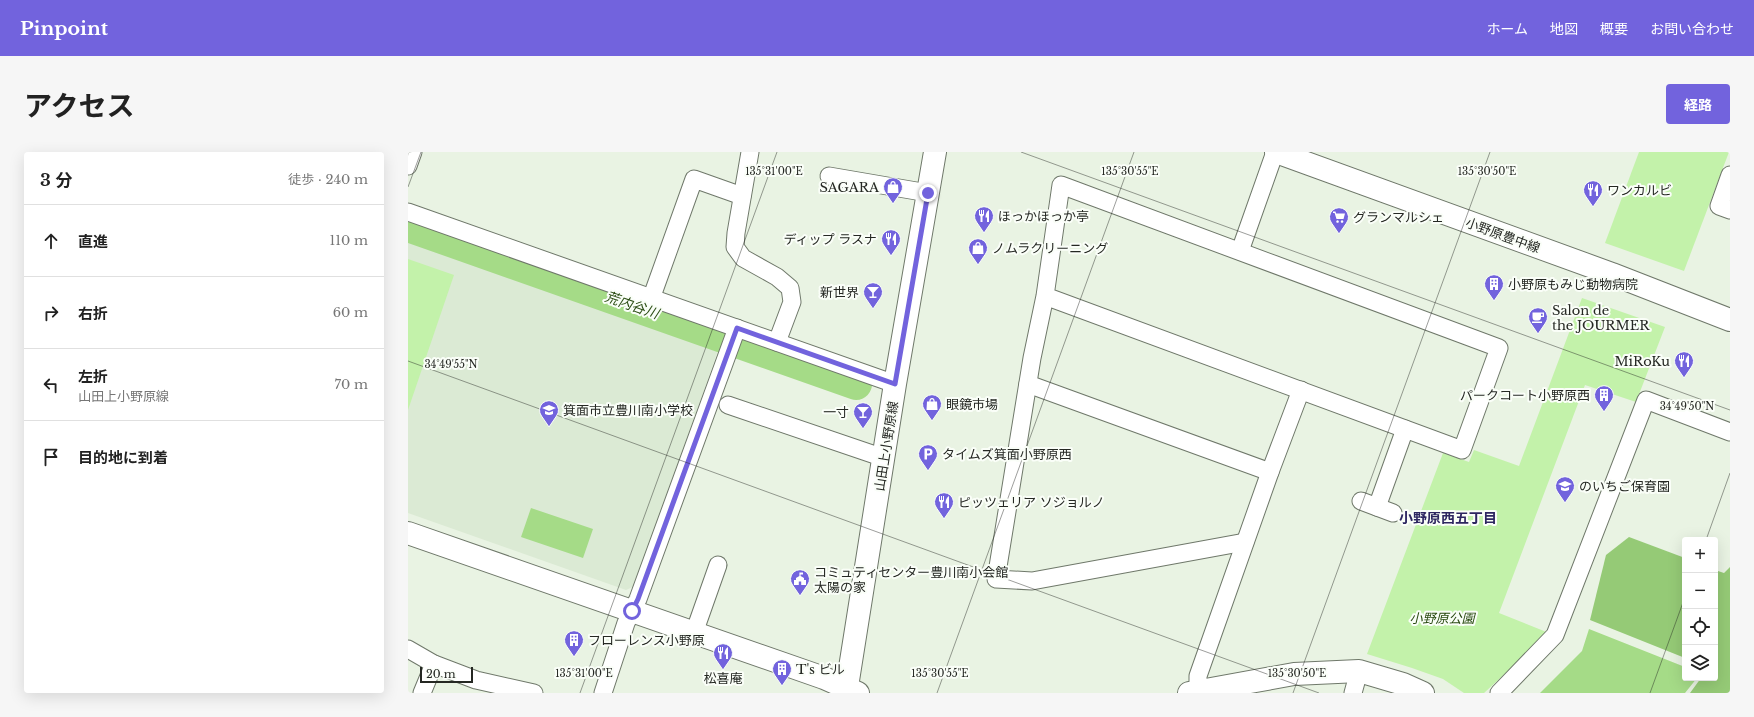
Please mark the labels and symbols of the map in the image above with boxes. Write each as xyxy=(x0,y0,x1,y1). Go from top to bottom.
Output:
text: 135°31'00"E xyxy=(745,165,803,178)
text: 135°30'55"E xyxy=(1101,165,1159,178)
text: 135°30'50"E xyxy=(1458,165,1516,178)
shop icon: SAGARA xyxy=(882,176,904,204)
place label: SAGARA xyxy=(820,179,880,196)
restaurant icon: ワンカルビ xyxy=(1582,179,1604,207)
place label: ワンカルビ xyxy=(1607,182,1672,199)
route end xyxy=(919,184,937,202)
restaurant icon: ほっかほっか亭 xyxy=(973,205,995,233)
supermarket icon: グランマルシェ xyxy=(1328,206,1350,234)
place label: ほっかほっか亭 xyxy=(998,208,1089,225)
place label: グランマルシェ xyxy=(1353,209,1444,226)
street label: 小野原豊中線 xyxy=(1463,214,1542,257)
restaurant icon: ディップ ラスナ xyxy=(880,228,902,256)
place label: ディップ ラスナ xyxy=(783,231,877,248)
shop icon: ノムラクリーニング xyxy=(967,237,989,265)
place label: ノムラクリーニング xyxy=(992,240,1108,257)
building icon: 小野原もみじ動物病院 xyxy=(1483,273,1505,301)
place label: 小野原もみじ動物病院 xyxy=(1508,276,1638,293)
bar icon: 新世界 xyxy=(862,281,884,309)
place label: 新世界 xyxy=(820,284,859,301)
water label: 荒内谷川 xyxy=(603,287,663,323)
place label: Salon de the JOURMER xyxy=(1552,302,1650,334)
cafe icon: Salon de the JOURMER xyxy=(1527,306,1549,334)
restaurant icon: MiRoKu xyxy=(1673,350,1695,378)
place label: MiRoKu xyxy=(1614,353,1670,370)
text: 34°49'55"N xyxy=(424,358,478,371)
building icon: パークコート小野原西 xyxy=(1593,384,1615,412)
place label: パークコート小野原西 xyxy=(1460,387,1590,404)
shop icon: 眼鏡市場 xyxy=(921,393,943,421)
place label: 眼鏡市場 xyxy=(946,396,998,413)
school or university icon: 箕面市立豊川南小学校 xyxy=(538,399,560,427)
street label: 山田上小野原線 xyxy=(871,400,902,492)
text: 34°49'50"N xyxy=(1660,400,1714,413)
bar icon: 一寸 xyxy=(852,401,874,429)
place label: 箕面市立豊川南小学校 xyxy=(563,402,693,419)
place label: 一寸 xyxy=(823,404,849,421)
parking icon: タイムズ箕面小野原西 xyxy=(917,443,939,471)
place label: タイムズ箕面小野原西 xyxy=(942,446,1072,463)
school or university icon: のいちご保育園 xyxy=(1554,475,1576,503)
place label: のいちご保育園 xyxy=(1579,478,1670,495)
restaurant icon: ピッツェリア ソジョルノ xyxy=(933,491,955,519)
place label: ピッツェリア ソジョルノ xyxy=(958,494,1105,511)
district label: 小野原西五丁目 xyxy=(1399,509,1497,527)
place label: コミュティセンター豊川南小会館 太陽の家 xyxy=(814,564,1008,596)
public building icon: コミュティセンター豊川南小会館 太陽の家 xyxy=(789,568,811,596)
route start xyxy=(623,602,641,620)
park label: 小野原公園 xyxy=(1409,610,1476,627)
building icon: フローレンス小野原 xyxy=(563,629,585,657)
place label: フローレンス小野原 xyxy=(588,632,705,649)
restaurant icon: 松喜庵 xyxy=(712,642,734,670)
building icon: T's ビル xyxy=(771,658,793,686)
place label: T's ビル xyxy=(796,661,845,678)
scale bar xyxy=(420,665,473,684)
text: 135°31'00"E xyxy=(555,667,613,680)
text: 135°30'55"E xyxy=(911,667,969,680)
text: 135°30'50"E xyxy=(1268,667,1326,680)
place label: 松喜庵 xyxy=(703,670,743,687)

